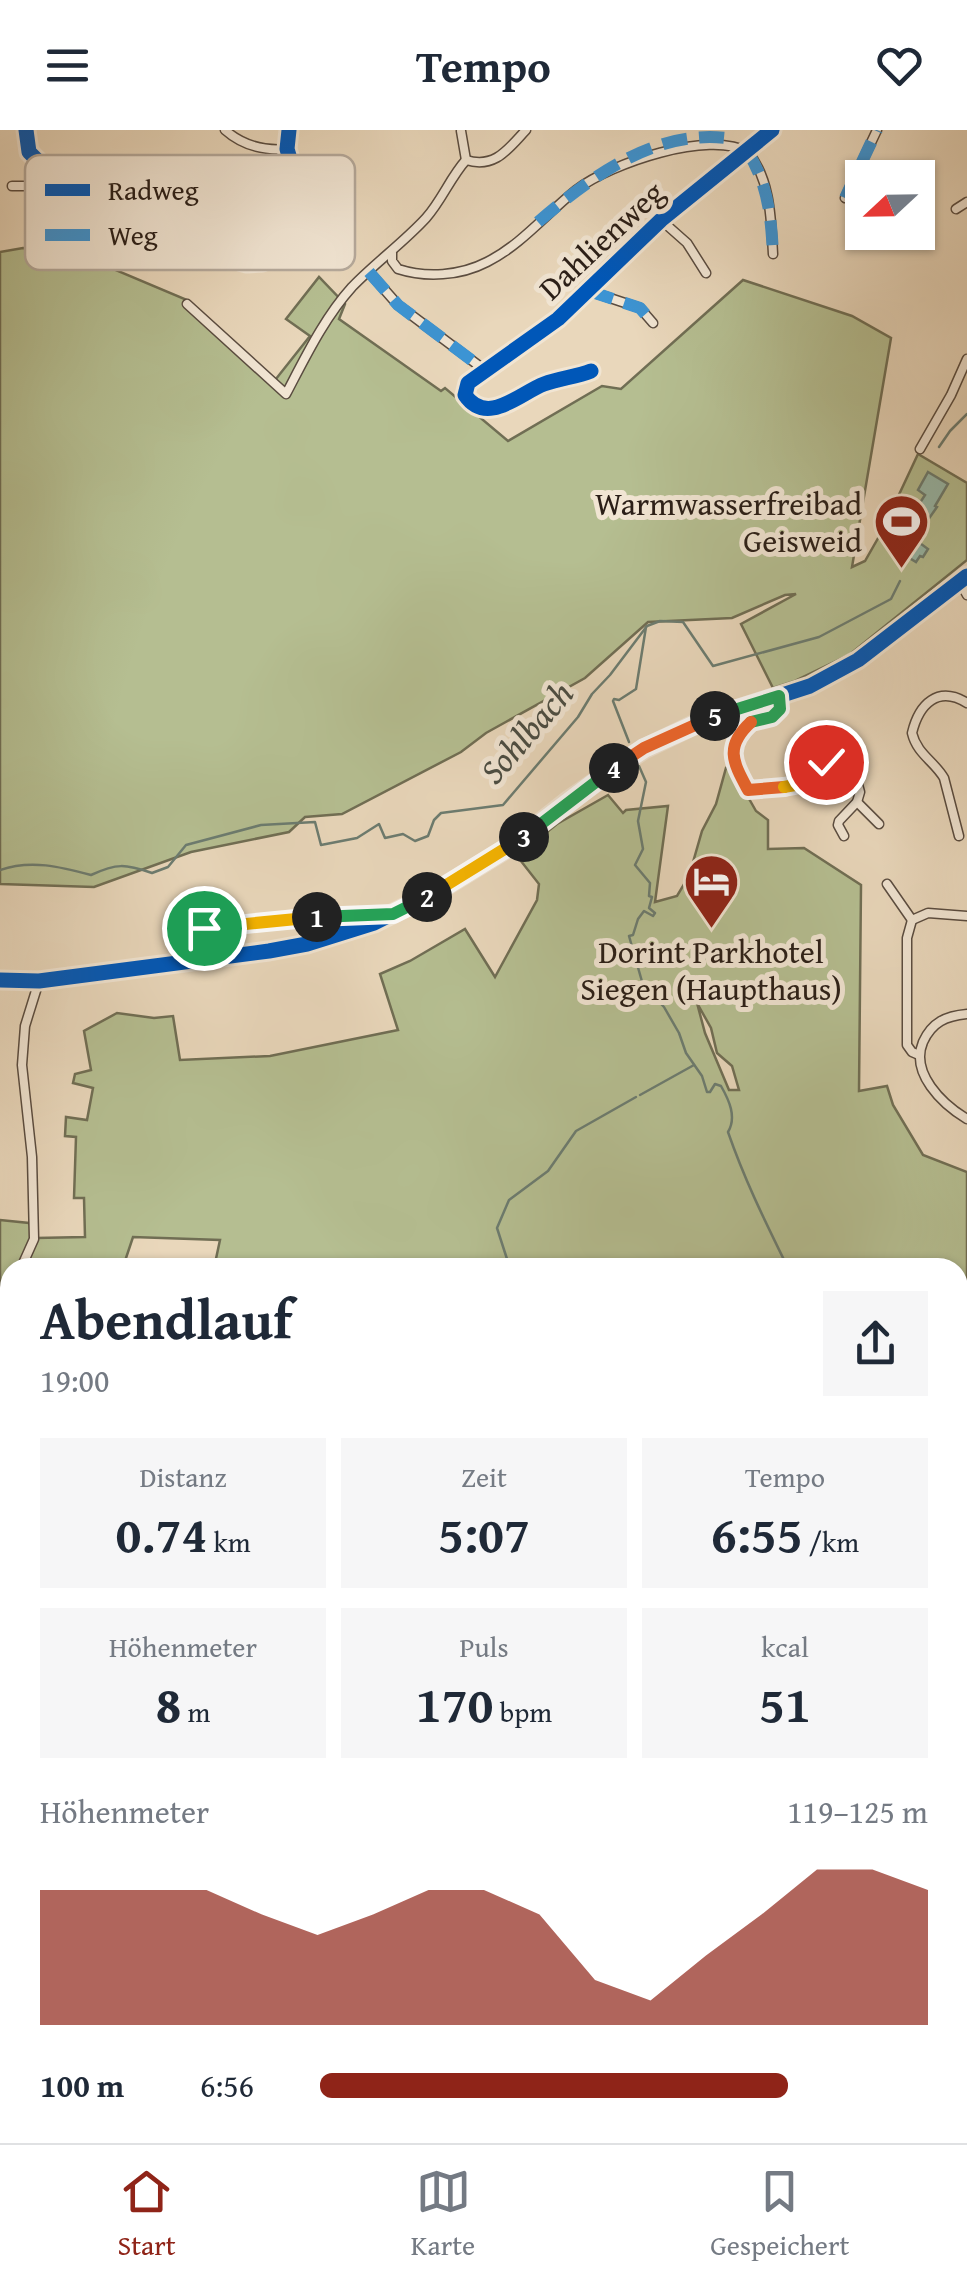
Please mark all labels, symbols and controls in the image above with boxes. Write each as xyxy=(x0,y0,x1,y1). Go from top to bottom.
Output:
text: Tempo xyxy=(416,33,551,98)
icon: menu xyxy=(40,38,95,93)
icon: heart xyxy=(872,38,927,93)
legend xyxy=(25,155,355,270)
north arrow xyxy=(845,160,935,250)
map controls xyxy=(845,160,935,250)
text: Radweg xyxy=(108,169,199,210)
street label: Dahlienweg xyxy=(528,169,674,311)
text: Weg xyxy=(108,214,158,255)
place label: Warmwasserfreibad Geisweid xyxy=(595,480,862,564)
sports icon: Warmwasserfreibad Geisweid xyxy=(871,491,931,570)
water label: Sohlbach xyxy=(467,670,585,794)
pin: 5 xyxy=(690,691,740,741)
text: 5 xyxy=(708,695,722,736)
pin xyxy=(784,720,869,805)
icon: check xyxy=(799,735,854,790)
pin: 4 xyxy=(589,743,639,793)
text: 4 xyxy=(607,747,621,788)
pin: 3 xyxy=(499,812,549,862)
text: 3 xyxy=(517,816,531,857)
hotel icon: Dorint Parkhotel Siegen (Haupthaus) xyxy=(681,852,741,931)
pin: 2 xyxy=(402,872,452,922)
text: 2 xyxy=(420,876,434,917)
pin xyxy=(162,886,247,971)
pin: 1 xyxy=(292,892,342,942)
text: 1 xyxy=(310,896,324,937)
icon: arrive xyxy=(177,901,232,956)
place label: Dorint Parkhotel Siegen (Haupthaus) xyxy=(580,928,842,1012)
text: Abendlauf xyxy=(40,1279,292,1359)
button: share xyxy=(823,1291,928,1396)
text: 19:00 xyxy=(40,1357,109,1404)
text: Distanz xyxy=(139,1456,227,1497)
text: Zeit xyxy=(461,1456,507,1497)
text: Tempo xyxy=(745,1456,825,1497)
text: 0.74 xyxy=(115,1497,207,1570)
text: 5:07 xyxy=(438,1497,530,1570)
text: 6:55 xyxy=(711,1497,803,1570)
text: km xyxy=(207,1521,251,1562)
text: /km xyxy=(803,1521,859,1562)
text: Höhenmeter xyxy=(109,1626,257,1667)
text: Puls xyxy=(459,1626,509,1667)
text: kcal xyxy=(761,1626,809,1667)
text: 8 xyxy=(156,1667,181,1740)
text: 170 xyxy=(416,1667,494,1740)
text: 51 xyxy=(759,1667,811,1740)
text: m xyxy=(181,1691,210,1732)
text: bpm xyxy=(494,1691,552,1732)
text: Höhenmeter xyxy=(40,1788,209,1835)
text: 119–125 m xyxy=(787,1788,928,1835)
text: 100 m xyxy=(40,2062,124,2109)
text: 6:56 xyxy=(200,2062,254,2109)
tab: Start xyxy=(118,2164,176,2265)
tab: Karte xyxy=(411,2164,475,2265)
tab: Gespeichert xyxy=(710,2164,849,2265)

